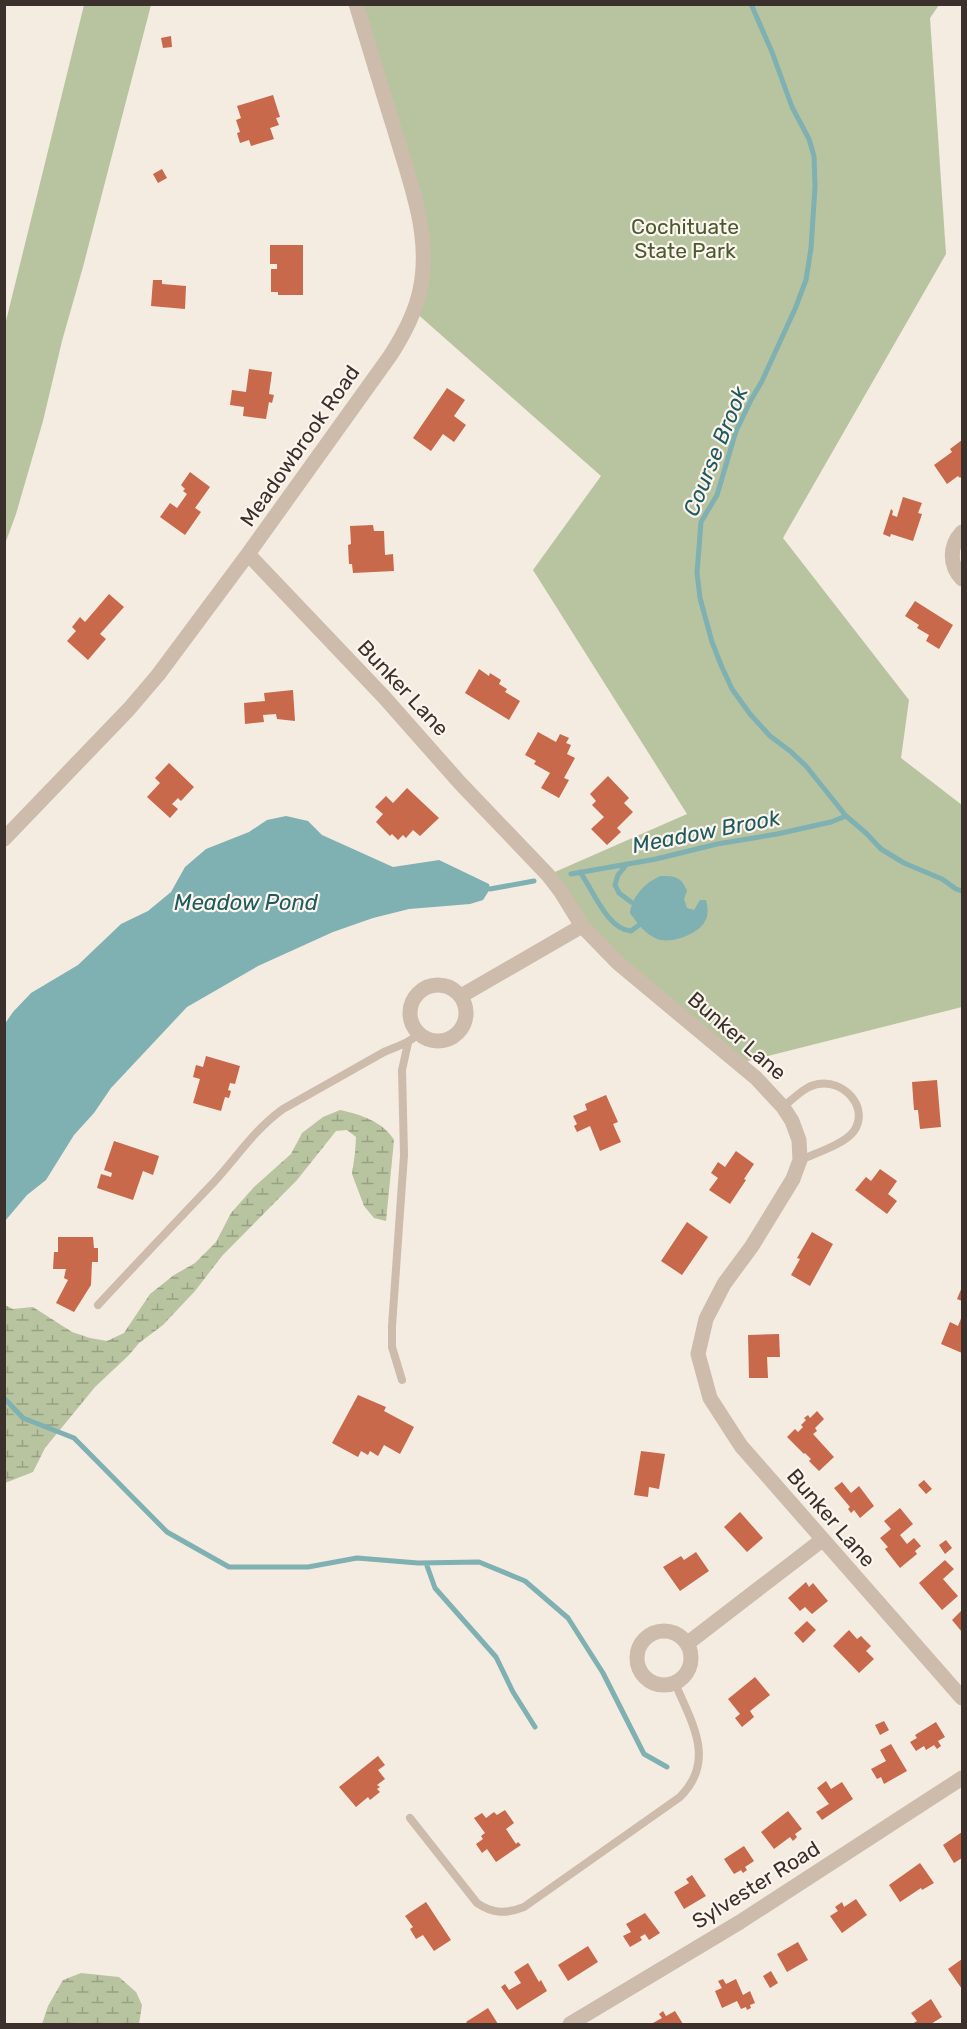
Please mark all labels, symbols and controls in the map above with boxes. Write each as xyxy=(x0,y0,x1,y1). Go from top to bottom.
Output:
park label: Cochituate State Park xyxy=(631,214,739,263)
street label: Meadowbrook Road xyxy=(235,360,365,531)
water label: Course Brook xyxy=(677,382,754,520)
street label: Bunker Lane xyxy=(353,635,454,741)
water label: Meadow Brook xyxy=(630,804,783,859)
water label: Meadow Pond xyxy=(174,889,319,916)
street label: Bunker Lane xyxy=(683,986,792,1085)
street label: Bunker Lane xyxy=(782,1463,881,1572)
street label: Sylvester Road xyxy=(687,1835,824,1934)

